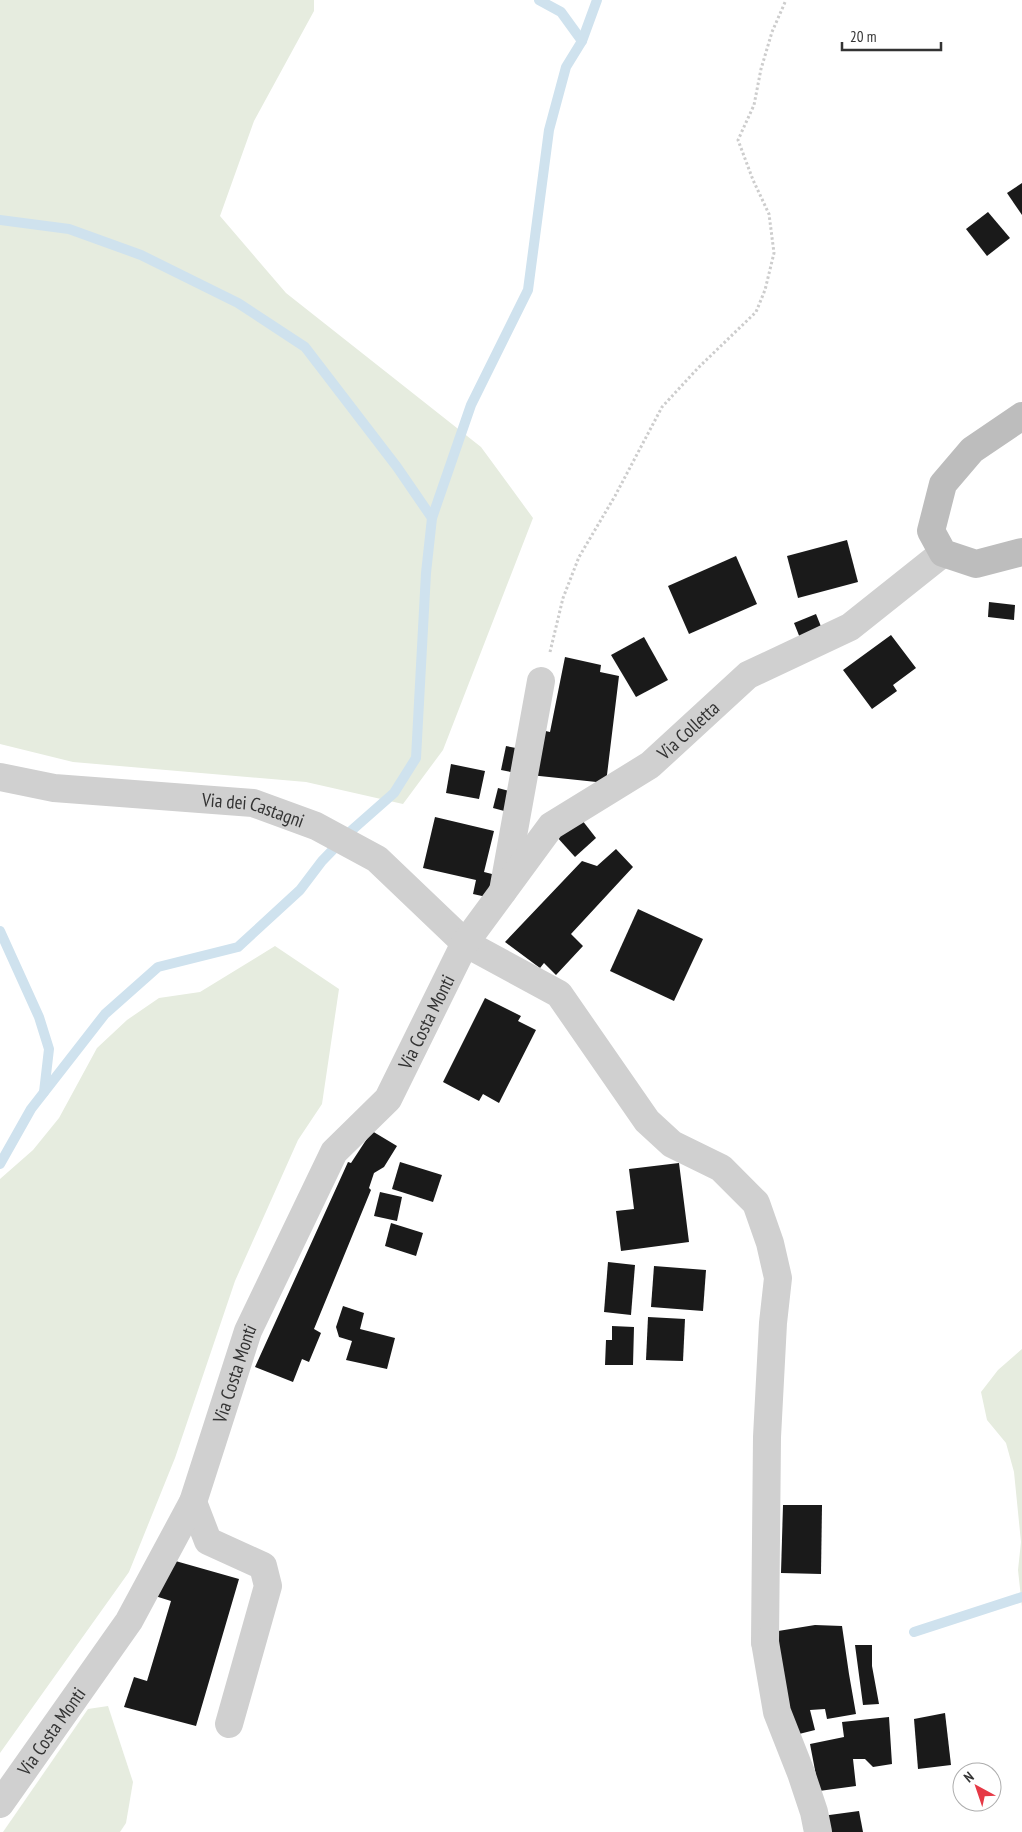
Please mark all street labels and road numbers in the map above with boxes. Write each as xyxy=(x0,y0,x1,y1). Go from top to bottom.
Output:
street label: Via Colletta xyxy=(651,696,724,765)
street label: Via dei Castagni xyxy=(200,787,308,833)
street label: Via Costa Monti xyxy=(392,971,460,1074)
street label: Via Costa Monti xyxy=(207,1320,262,1427)
street label: Via Costa Monti xyxy=(11,1683,91,1781)

